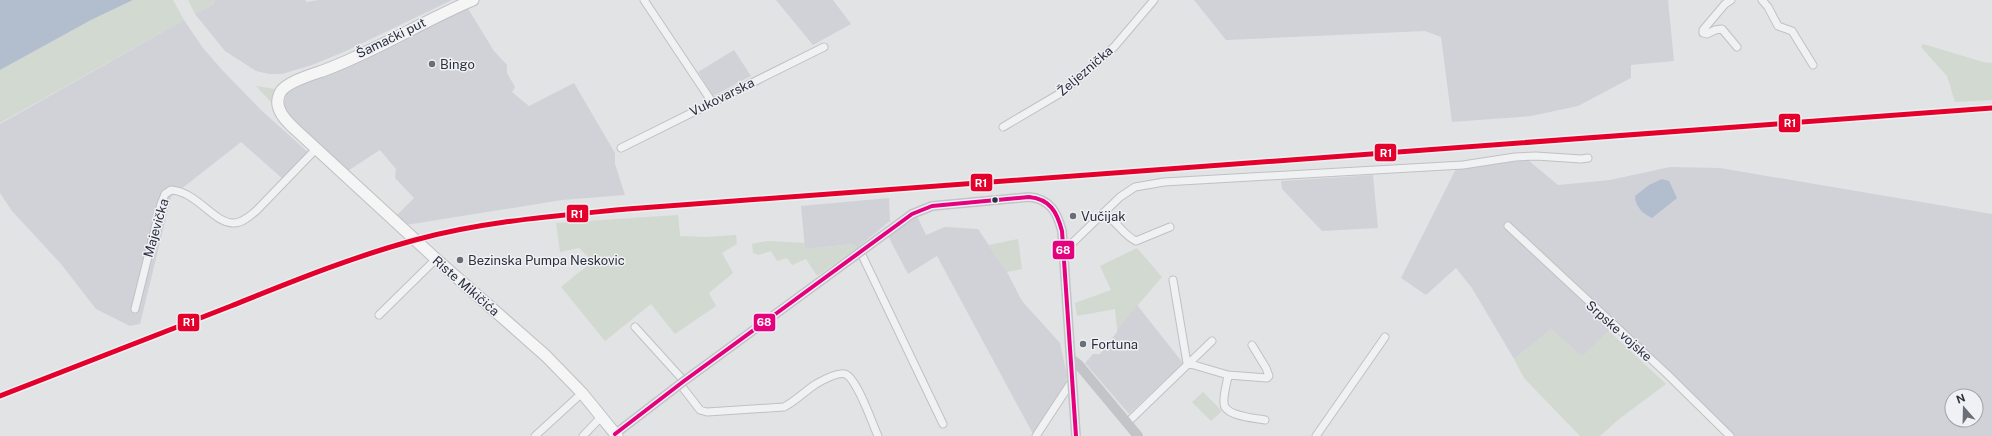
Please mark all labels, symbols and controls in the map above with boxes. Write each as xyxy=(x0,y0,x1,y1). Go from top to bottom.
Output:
street label: Šamački put xyxy=(354,15,428,61)
street label: Željeznička xyxy=(1054,43,1116,99)
place label: Bingo xyxy=(440,57,475,72)
marker: Bingo xyxy=(427,59,437,69)
street label: Vukovarska xyxy=(687,75,757,119)
line badge: R1 xyxy=(1778,113,1801,133)
text: R1 xyxy=(1784,117,1796,129)
line badge: R1 xyxy=(1374,143,1397,162)
text: R1 xyxy=(1380,147,1392,159)
line badge: R1 xyxy=(970,173,993,192)
text: R1 xyxy=(975,177,987,189)
unlabelled marker xyxy=(990,195,1000,205)
street label: Majevička xyxy=(140,197,172,259)
line badge: R1 xyxy=(566,204,589,223)
text: R1 xyxy=(571,208,583,220)
place label: Vučijak xyxy=(1081,209,1125,224)
marker: Vučijak xyxy=(1068,211,1078,221)
line badge: 68 xyxy=(1052,240,1075,260)
text: 68 xyxy=(1056,244,1070,256)
street label: Riste Mikičića xyxy=(430,253,502,319)
place label: Bezinska Pumpa Neskovic xyxy=(468,253,625,268)
marker: Bezinska Pumpa Neskovic xyxy=(455,255,465,265)
street label: Srpske vojske xyxy=(1583,297,1655,365)
line badge: R1 xyxy=(177,313,200,332)
line badge: 68 xyxy=(753,313,776,332)
text: R1 xyxy=(183,316,195,328)
text: 68 xyxy=(757,316,771,328)
place label: Fortuna xyxy=(1091,337,1138,352)
marker: Fortuna xyxy=(1078,339,1088,349)
north arrow xyxy=(1944,388,1984,428)
text: N xyxy=(1954,391,1967,406)

